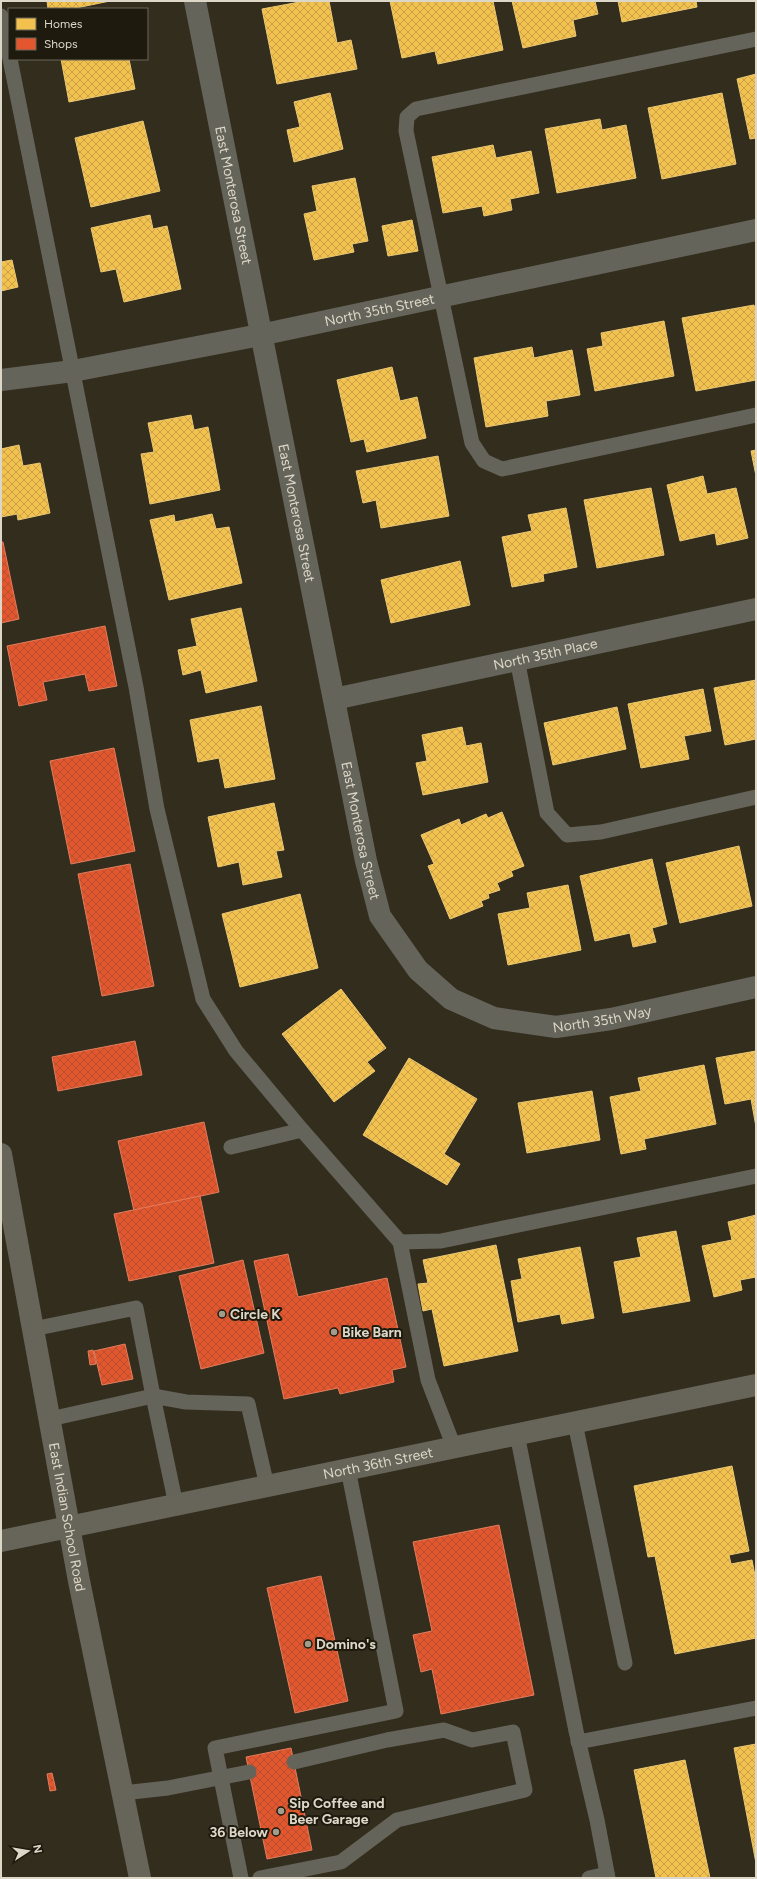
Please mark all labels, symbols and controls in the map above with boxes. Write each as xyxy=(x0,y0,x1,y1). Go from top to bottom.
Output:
legend xyxy=(8,8,148,60)
text: Homes xyxy=(44,17,83,31)
text: Shops xyxy=(44,37,78,51)
street label: East Monterosa Street xyxy=(212,125,256,266)
street label: North 35th Street xyxy=(323,290,436,330)
street label: East Monterosa Street xyxy=(275,442,319,584)
street label: North 35th Place xyxy=(492,634,599,673)
street label: East Monterosa Street xyxy=(338,760,384,901)
street label: North 35th Way xyxy=(552,1002,654,1036)
place label: Circle K xyxy=(230,1306,281,1323)
marker: Circle K xyxy=(217,1309,227,1319)
place label: Bike Barn xyxy=(342,1324,402,1341)
marker: Bike Barn xyxy=(329,1327,339,1337)
street label: East Indian School Road xyxy=(45,1441,89,1593)
street label: North 36th Street xyxy=(322,1443,434,1483)
place label: Domino's xyxy=(316,1636,376,1653)
marker: Domino's xyxy=(303,1639,313,1649)
place label: Sip Coffee and Beer Garage xyxy=(289,1795,385,1828)
marker: Sip Coffee and Beer Garage xyxy=(276,1806,286,1816)
place label: 36 Below xyxy=(209,1824,268,1841)
marker: 36 Below xyxy=(271,1827,281,1837)
north arrow xyxy=(8,1831,48,1871)
text: N xyxy=(30,1844,45,1855)

